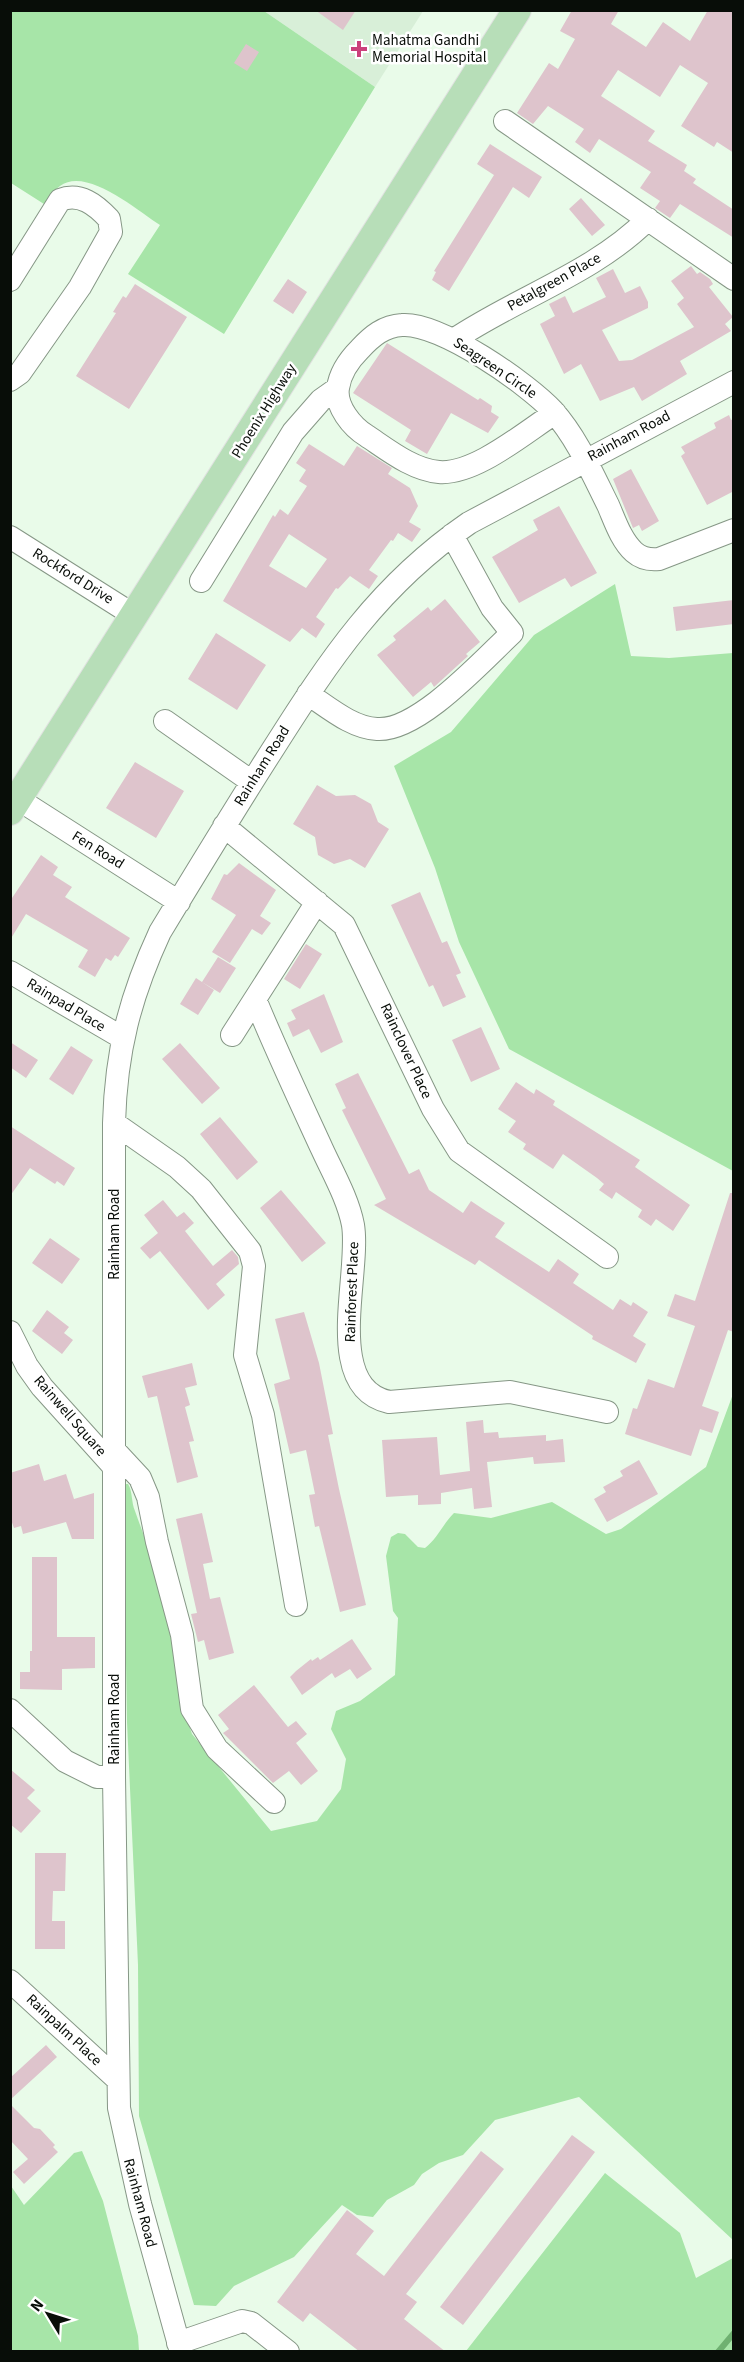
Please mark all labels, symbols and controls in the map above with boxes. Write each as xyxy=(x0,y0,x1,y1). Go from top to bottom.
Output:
place label: Mahatma Gandhi Memorial Hospital xyxy=(372,30,487,68)
marker: Mahatma Gandhi Memorial Hospital xyxy=(350,40,368,58)
street label: Petalgreen Place xyxy=(503,248,605,316)
street label: Seagreen Circle xyxy=(449,332,541,404)
street label: Phoenix Highway xyxy=(226,360,302,462)
street label: Rainham Road xyxy=(584,405,674,467)
street label: Rockford Drive xyxy=(28,543,118,609)
street label: Rainham Road xyxy=(229,722,295,810)
street label: Fen Road xyxy=(68,826,128,874)
street label: Rainpad Place xyxy=(23,973,109,1037)
street label: Rainclover Place xyxy=(375,1000,437,1102)
street label: Rainham Road xyxy=(104,1188,125,1280)
street label: Rainforest Place xyxy=(340,1241,364,1343)
street label: Rainwell Square xyxy=(29,1371,111,1461)
street label: Rainham Road xyxy=(104,1673,125,1765)
street label: Rainpalm Place xyxy=(21,1989,107,2071)
street label: Rainham Road xyxy=(118,2156,162,2250)
north arrow xyxy=(18,2284,78,2344)
text: N xyxy=(25,2294,49,2316)

